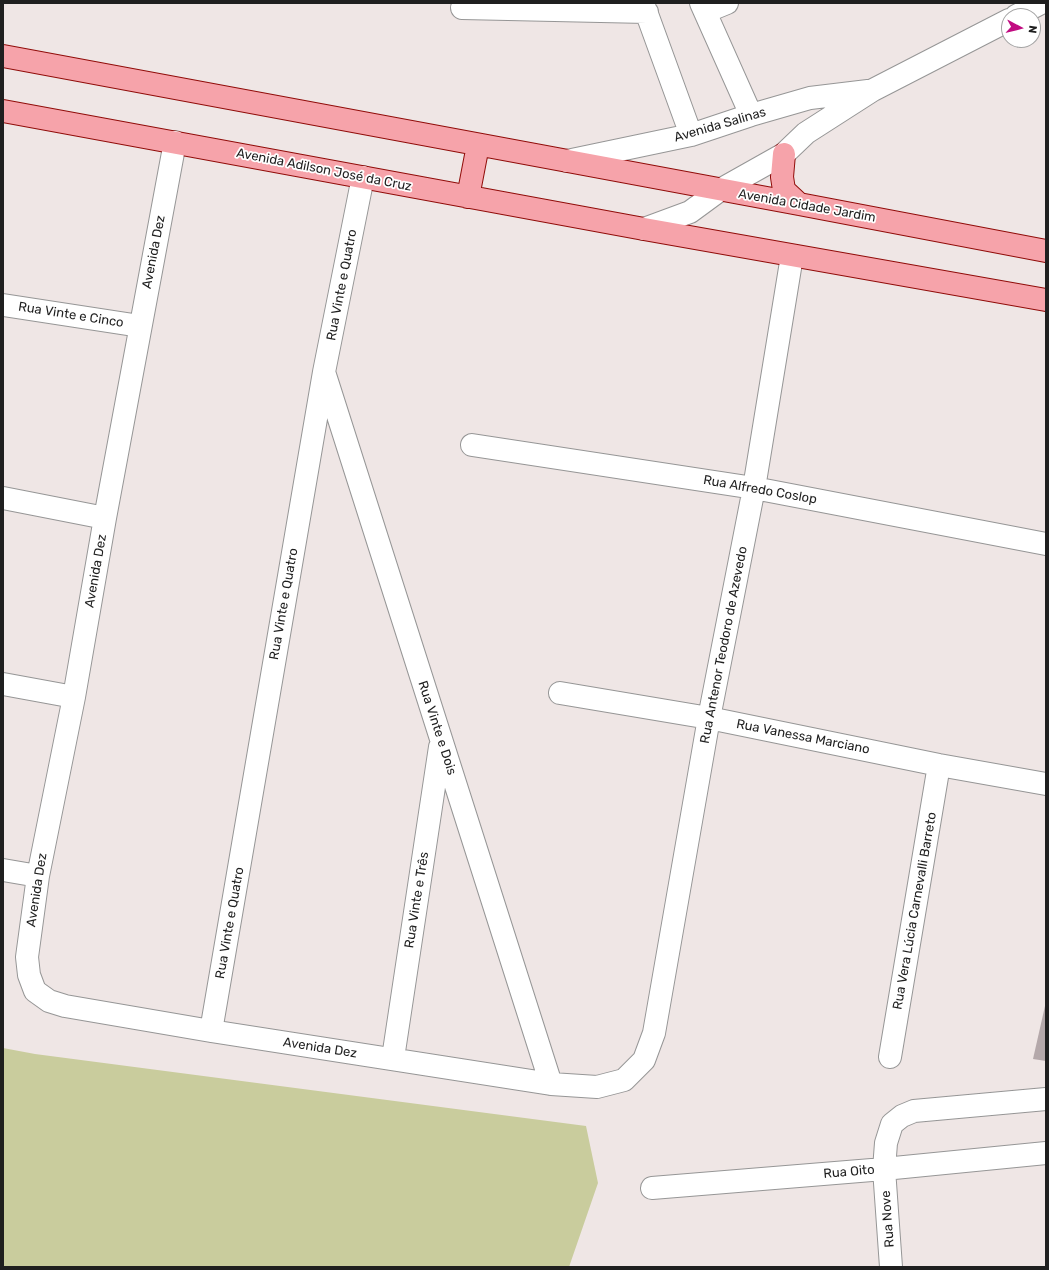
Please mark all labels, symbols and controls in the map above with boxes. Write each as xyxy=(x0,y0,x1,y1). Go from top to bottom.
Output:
north arrow xyxy=(1001,8,1041,48)
text: N xyxy=(1025,25,1039,34)
street label: Avenida Salinas xyxy=(672,104,768,146)
street label: Avenida Adilson José da Cruz xyxy=(235,145,413,195)
street label: Avenida Cidade Jardim xyxy=(737,186,877,226)
street label: Avenida Dez xyxy=(139,214,169,290)
street label: Rua Vinte e Quatro xyxy=(324,228,360,342)
street label: Rua Vinte e Cinco xyxy=(17,299,125,331)
street label: Rua Alfredo Coslop xyxy=(702,472,818,508)
street label: Avenida Dez xyxy=(82,533,110,609)
street label: Rua Antenor Teodoro de Azevedo xyxy=(697,545,751,745)
street label: Rua Vinte e Quatro xyxy=(266,547,302,661)
street label: Rua Vinte e Dois xyxy=(414,679,460,777)
street label: Rua Vanessa Marciano xyxy=(735,716,871,758)
street label: Rua Vera Lúcia Carnevalli Barreto xyxy=(890,811,940,1011)
street label: Rua Vinte e Três xyxy=(402,851,432,949)
street label: Avenida Dez xyxy=(23,852,51,928)
street label: Rua Vinte e Quatro xyxy=(212,866,248,980)
street label: Avenida Dez xyxy=(282,1034,358,1062)
street label: Rua Oito xyxy=(823,1162,875,1182)
street label: Rua Nove xyxy=(878,1190,898,1248)

